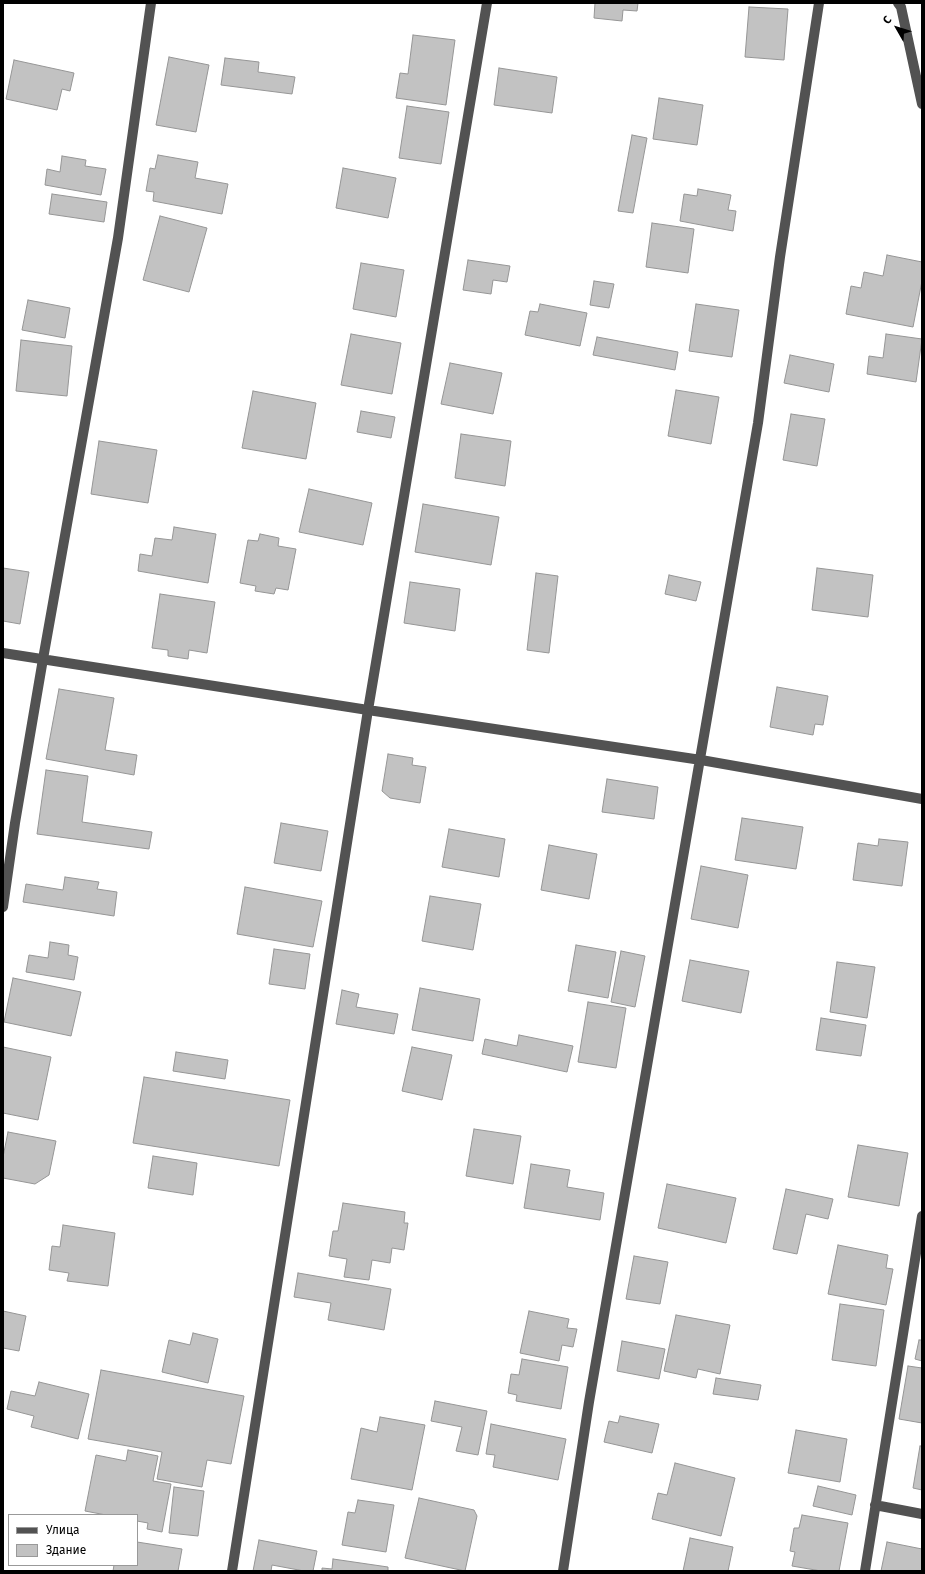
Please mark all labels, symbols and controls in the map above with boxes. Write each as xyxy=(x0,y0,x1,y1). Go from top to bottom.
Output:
north arrow xyxy=(877,8,917,48)
text: С xyxy=(880,14,894,27)
legend xyxy=(8,1514,138,1566)
text: Улица xyxy=(46,1523,80,1537)
text: Здание xyxy=(46,1543,86,1557)

